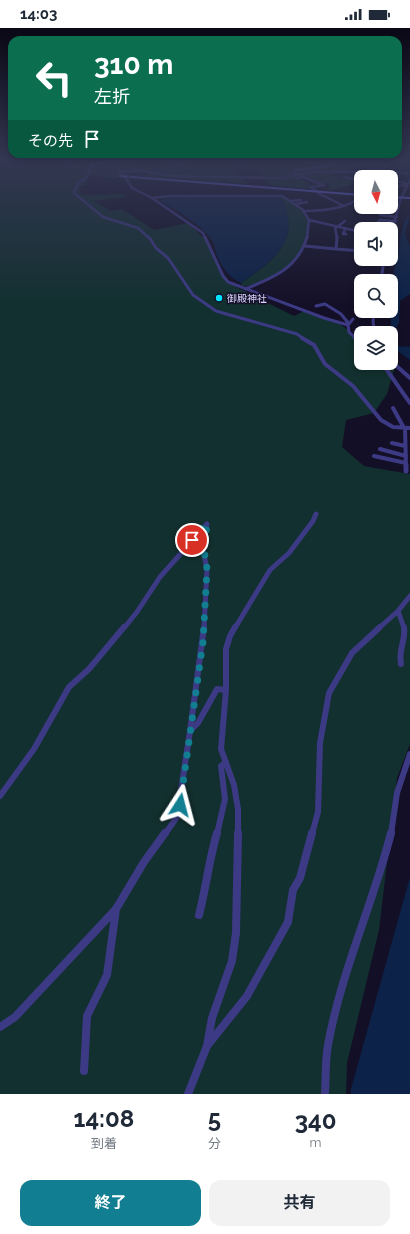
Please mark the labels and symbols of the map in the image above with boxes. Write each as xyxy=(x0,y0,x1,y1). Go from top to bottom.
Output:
north arrow xyxy=(354,170,398,214)
marker: 御殿神社 xyxy=(214,293,224,303)
place label: 御殿神社 xyxy=(227,293,267,304)
pin xyxy=(175,523,209,557)
position arrow xyxy=(159,784,201,826)

